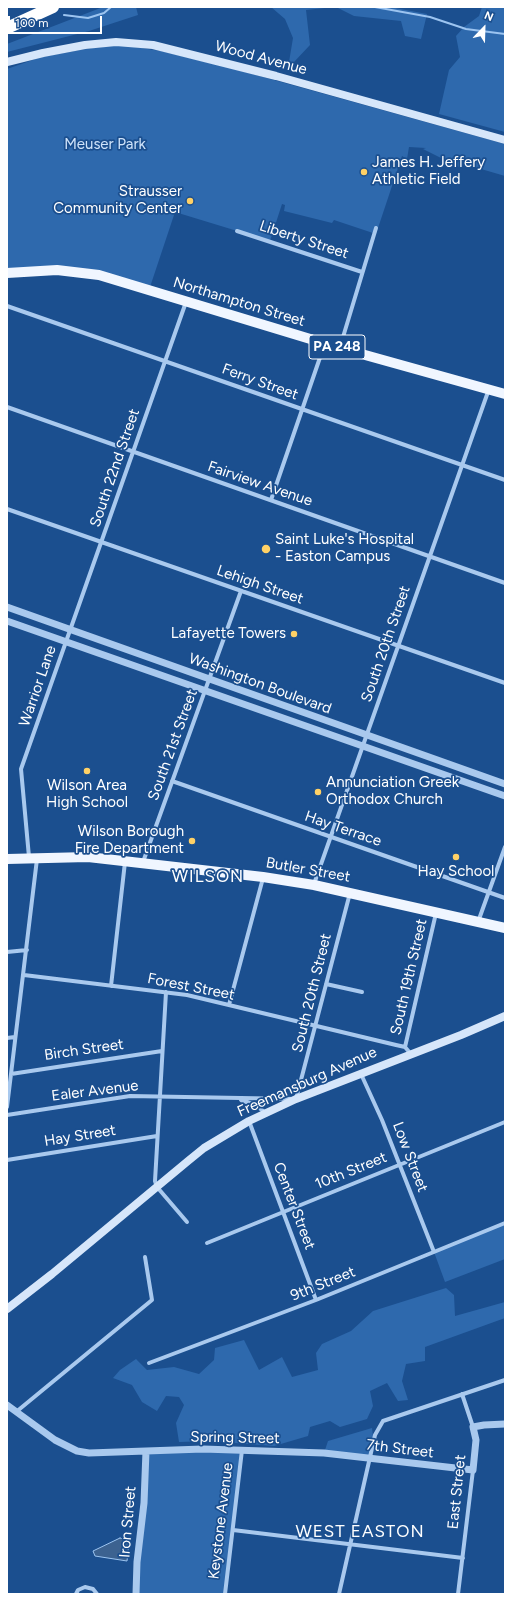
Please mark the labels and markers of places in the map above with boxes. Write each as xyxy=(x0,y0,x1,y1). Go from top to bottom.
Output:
place label: James H. Jeffery Athletic Field xyxy=(372,154,485,189)
marker: James H. Jeffery Athletic Field xyxy=(359,167,369,177)
place label: Strausser Community Center xyxy=(53,183,182,218)
marker: Strausser Community Center xyxy=(185,196,195,206)
place label: Saint Luke's Hospital - Easton Campus xyxy=(275,531,414,566)
marker: Saint Luke's Hospital - Easton Campus xyxy=(260,543,272,555)
place label: Lafayette Towers xyxy=(171,625,286,643)
marker: Lafayette Towers xyxy=(289,629,299,639)
marker: Wilson Area High School xyxy=(82,766,92,776)
place label: Annunciation Greek Orthodox Church xyxy=(326,774,459,809)
place label: Wilson Area High School xyxy=(46,777,128,812)
marker: Annunciation Greek Orthodox Church xyxy=(313,787,323,797)
place label: Wilson Borough Fire Department xyxy=(75,823,184,858)
marker: Wilson Borough Fire Department xyxy=(187,836,197,846)
marker: Hay School xyxy=(451,852,461,862)
place label: Hay School xyxy=(418,863,494,881)

